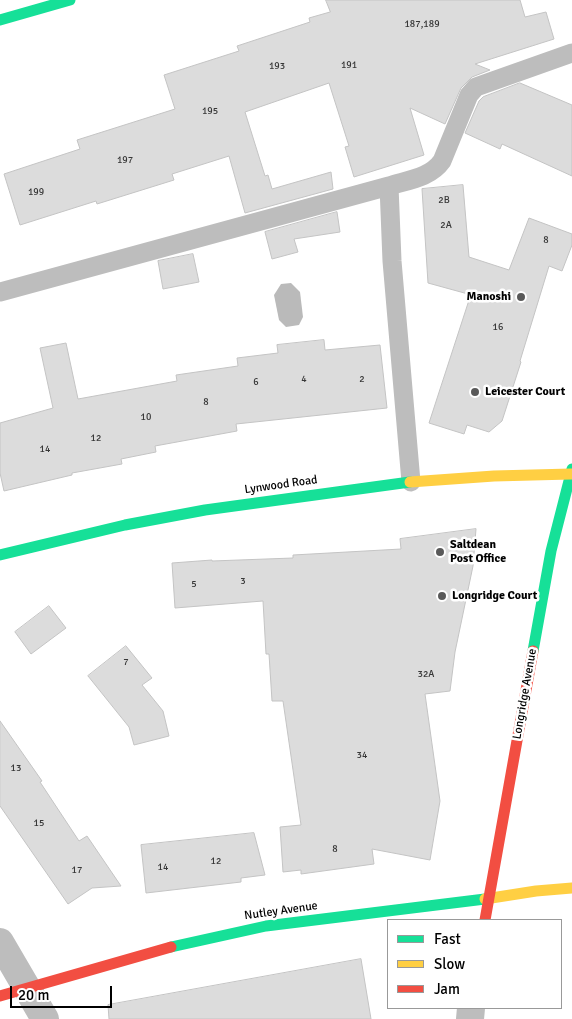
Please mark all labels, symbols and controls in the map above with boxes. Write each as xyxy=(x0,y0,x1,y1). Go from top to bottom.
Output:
house number: 187,189 xyxy=(404,18,440,30)
house number: 191 xyxy=(341,59,357,71)
house number: 193 xyxy=(269,60,285,72)
house number: 195 xyxy=(202,105,218,117)
house number: 197 xyxy=(117,154,133,166)
house number: 199 xyxy=(28,186,44,198)
house number: 2B xyxy=(438,194,450,206)
house number: 2A xyxy=(440,219,452,231)
house number: 8 xyxy=(543,234,549,246)
place label: Manoshi xyxy=(467,290,511,304)
marker: Manoshi xyxy=(515,291,527,303)
house number: 16 xyxy=(493,321,503,333)
house number: 4 xyxy=(301,373,307,385)
house number: 2 xyxy=(359,373,365,385)
house number: 6 xyxy=(253,376,259,388)
place label: Leicester Court xyxy=(485,385,565,399)
marker: Leicester Court xyxy=(469,386,481,398)
house number: 8 xyxy=(203,396,209,408)
house number: 10 xyxy=(141,411,151,423)
house number: 12 xyxy=(91,432,101,444)
house number: 14 xyxy=(40,443,50,455)
street label: Lynwood Road xyxy=(244,473,318,497)
place label: Saltdean Post Office xyxy=(450,538,506,566)
marker: Saltdean Post Office xyxy=(434,546,446,558)
house number: 3 xyxy=(240,575,246,587)
house number: 5 xyxy=(191,578,197,590)
place label: Longridge Court xyxy=(452,589,537,603)
marker: Longridge Court xyxy=(436,590,448,602)
street label: Longridge Avenue xyxy=(510,648,540,740)
house number: 7 xyxy=(123,656,129,668)
house number: 32A xyxy=(418,668,434,680)
house number: 34 xyxy=(357,749,367,761)
house number: 13 xyxy=(11,762,21,774)
house number: 15 xyxy=(34,817,44,829)
house number: 8 xyxy=(332,843,338,855)
house number: 12 xyxy=(211,855,221,867)
house number: 14 xyxy=(158,861,168,873)
house number: 17 xyxy=(72,864,82,876)
street label: Nutley Avenue xyxy=(243,899,319,923)
legend xyxy=(387,919,562,1009)
text: Fast xyxy=(434,930,461,948)
text: Slow xyxy=(434,955,465,973)
scale bar xyxy=(12,976,115,1008)
text: Jam xyxy=(434,980,460,998)
text: 20 m xyxy=(18,986,49,1004)

